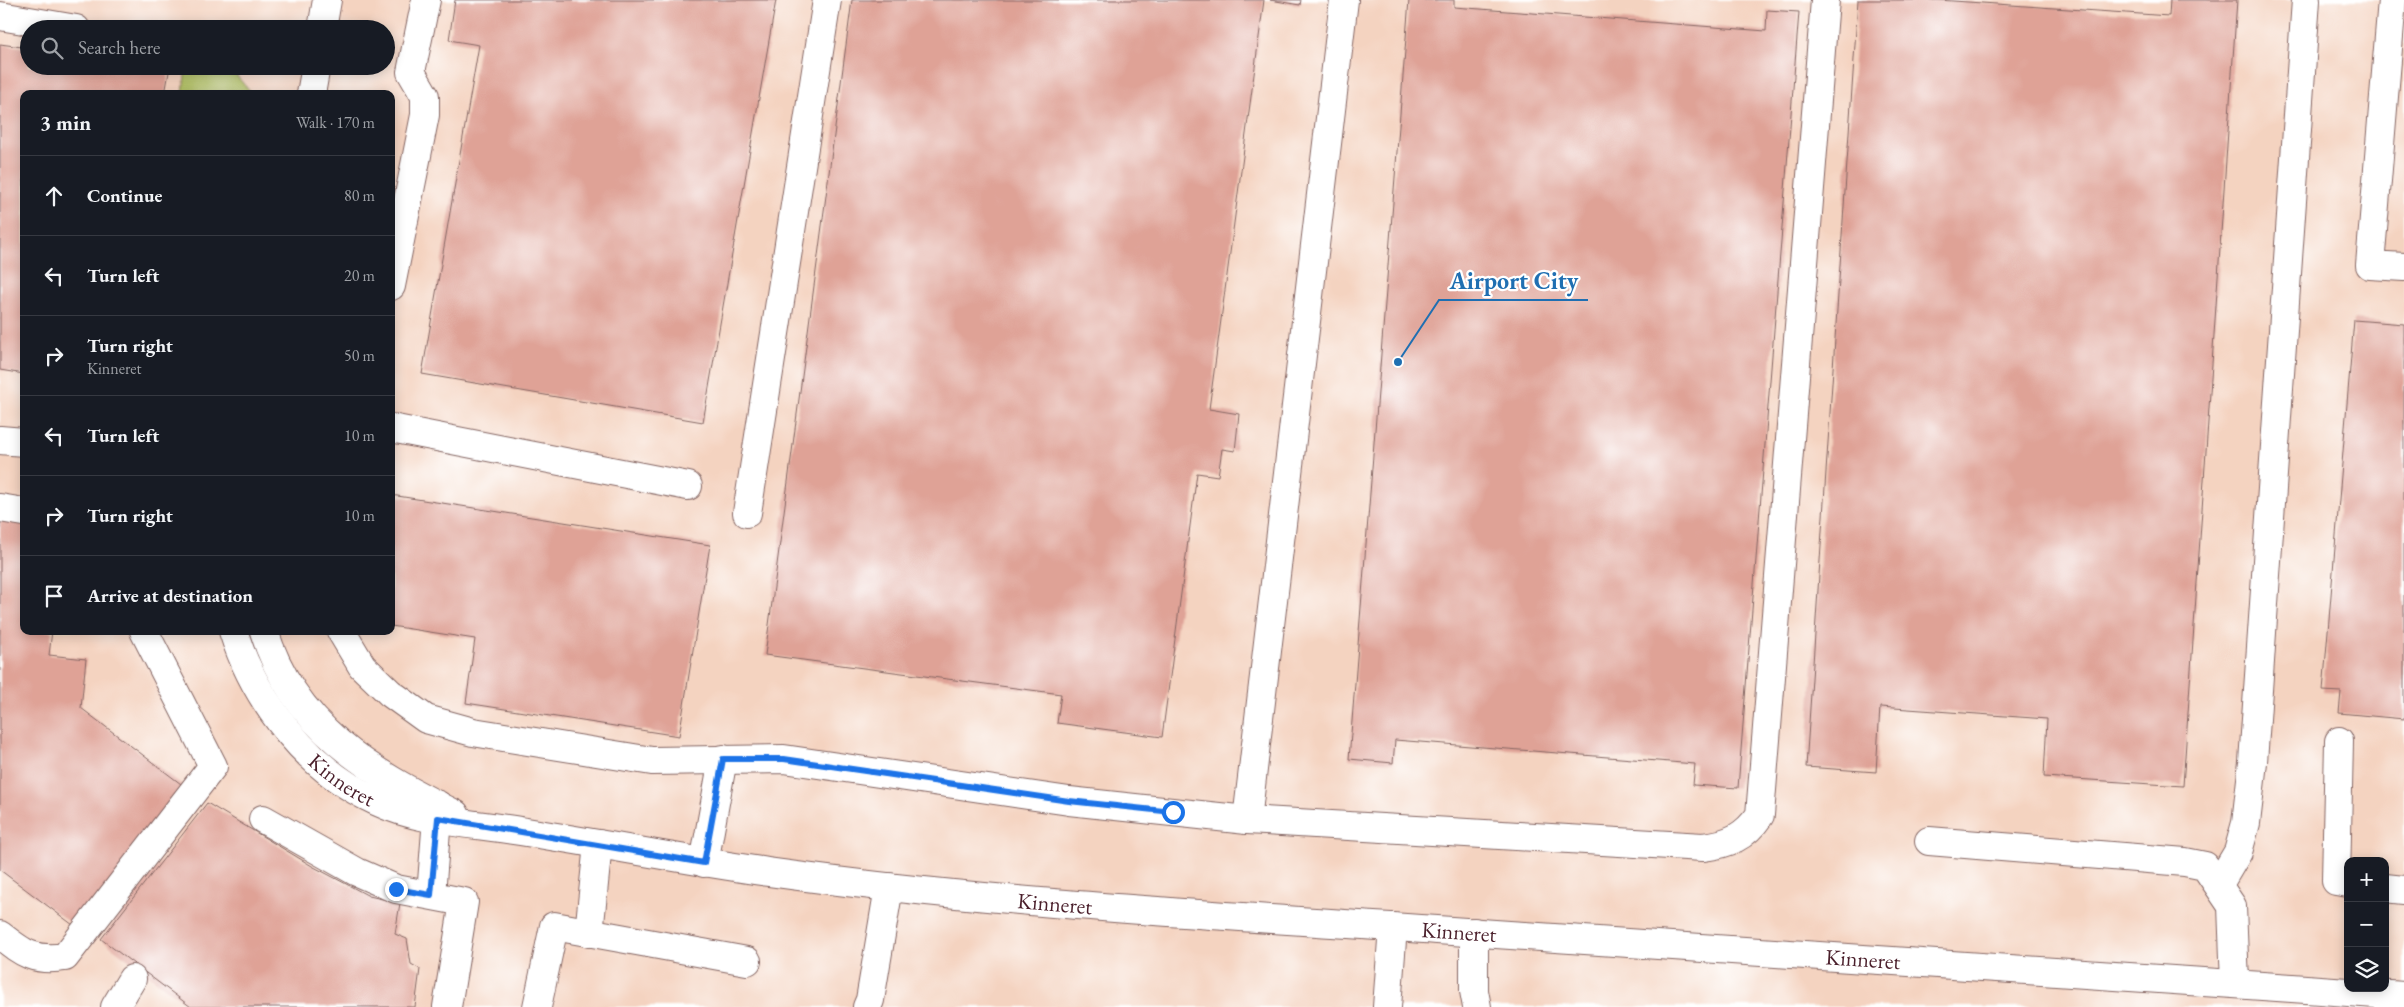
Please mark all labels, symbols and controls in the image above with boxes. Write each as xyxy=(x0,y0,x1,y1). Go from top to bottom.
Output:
search box xyxy=(20,20,395,75)
icon: search xyxy=(38,34,66,62)
text: Search here xyxy=(78,35,160,60)
text: 3 min xyxy=(40,109,91,136)
text: Walk · 170 m xyxy=(296,112,375,133)
icon: ahead xyxy=(40,182,68,210)
text: Continue xyxy=(87,183,162,208)
text: 80 m xyxy=(344,185,375,206)
callout: Airport City xyxy=(1439,261,1588,300)
icon: left xyxy=(40,262,68,290)
text: Turn left xyxy=(87,263,159,288)
text: 20 m xyxy=(344,265,375,286)
text: Airport City xyxy=(1449,265,1579,297)
text: Turn right xyxy=(87,333,173,358)
icon: right xyxy=(40,342,68,370)
text: 50 m xyxy=(344,345,375,366)
text: Kinneret xyxy=(87,358,142,379)
icon: left xyxy=(40,422,68,450)
text: Turn left xyxy=(87,423,159,448)
text: 10 m xyxy=(344,425,375,446)
icon: right xyxy=(40,502,68,530)
text: Turn right xyxy=(87,503,173,528)
text: 10 m xyxy=(344,505,375,526)
icon: arrive xyxy=(40,582,68,610)
text: Arrive at destination xyxy=(87,583,253,608)
street label: Kinneret xyxy=(302,747,380,813)
route start xyxy=(1162,801,1185,824)
map controls xyxy=(2344,857,2389,992)
button: + xyxy=(2344,857,2389,902)
route end xyxy=(385,878,408,901)
street label: Kinneret xyxy=(1016,886,1094,921)
button: − xyxy=(2344,902,2389,947)
street label: Kinneret xyxy=(1421,914,1498,949)
street label: Kinneret xyxy=(1825,942,1902,976)
button: layers xyxy=(2344,947,2389,992)

